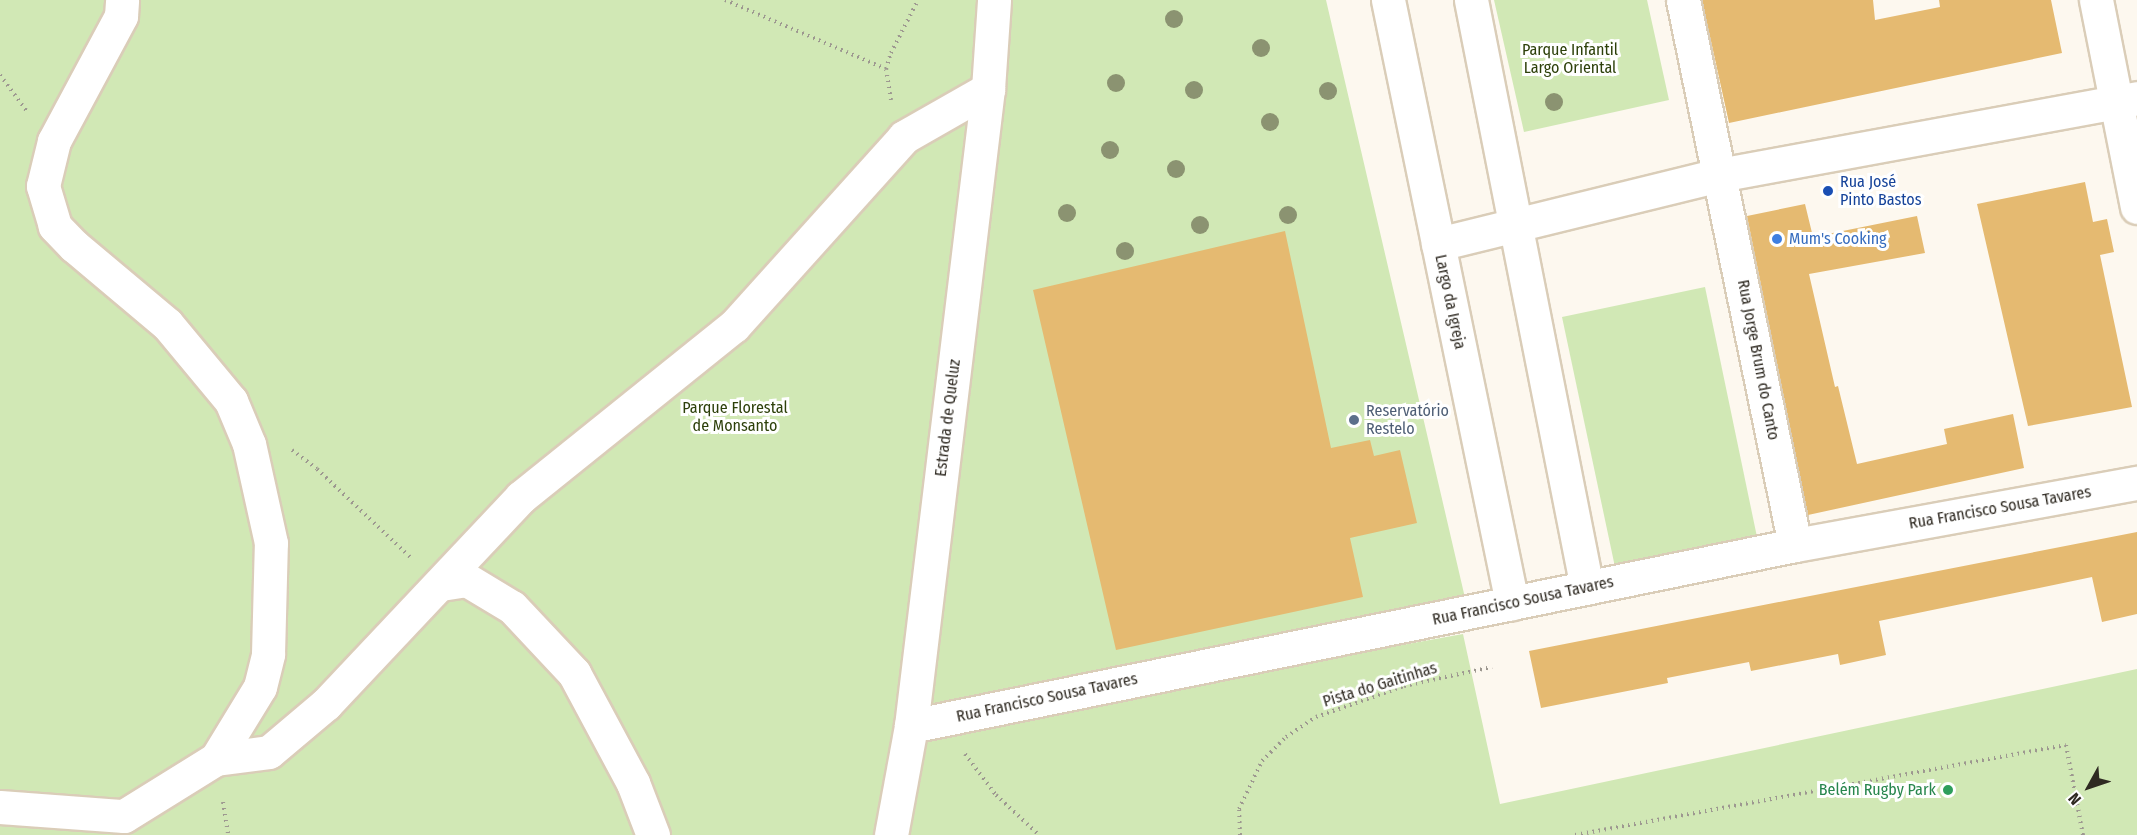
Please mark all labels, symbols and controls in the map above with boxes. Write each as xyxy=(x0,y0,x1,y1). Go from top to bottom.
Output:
park label: Parque Infantil Largo Oriental xyxy=(1522,40,1618,78)
place label: Rua José Pinto Bastos xyxy=(1840,172,1922,210)
marker: Rua José Pinto Bastos xyxy=(1821,184,1835,198)
place label: Mum's Cooking xyxy=(1789,229,1887,249)
marker: Mum's Cooking xyxy=(1770,232,1784,246)
street label: Largo da Igreja xyxy=(1431,253,1469,351)
street label: Rua Jorge Brum do Canto xyxy=(1733,278,1783,442)
street label: Estrada de Queluz xyxy=(931,358,965,478)
park label: Parque Florestal de Monsanto xyxy=(682,398,788,436)
place label: Reservatório Restelo xyxy=(1366,401,1449,439)
marker: Reservatório Restelo xyxy=(1347,413,1361,427)
street label: Rua Francisco Sousa Tavares xyxy=(1907,483,2093,533)
street label: Rua Francisco Sousa Tavares xyxy=(1431,572,1615,630)
street label: Pista do Gaitinhas xyxy=(1321,659,1439,711)
street label: Rua Francisco Sousa Tavares xyxy=(955,669,1139,727)
north arrow xyxy=(2059,757,2119,817)
place label: Belém Rugby Park xyxy=(1819,780,1936,800)
marker: Belém Rugby Park xyxy=(1941,783,1955,797)
text: N xyxy=(2064,789,2085,809)

